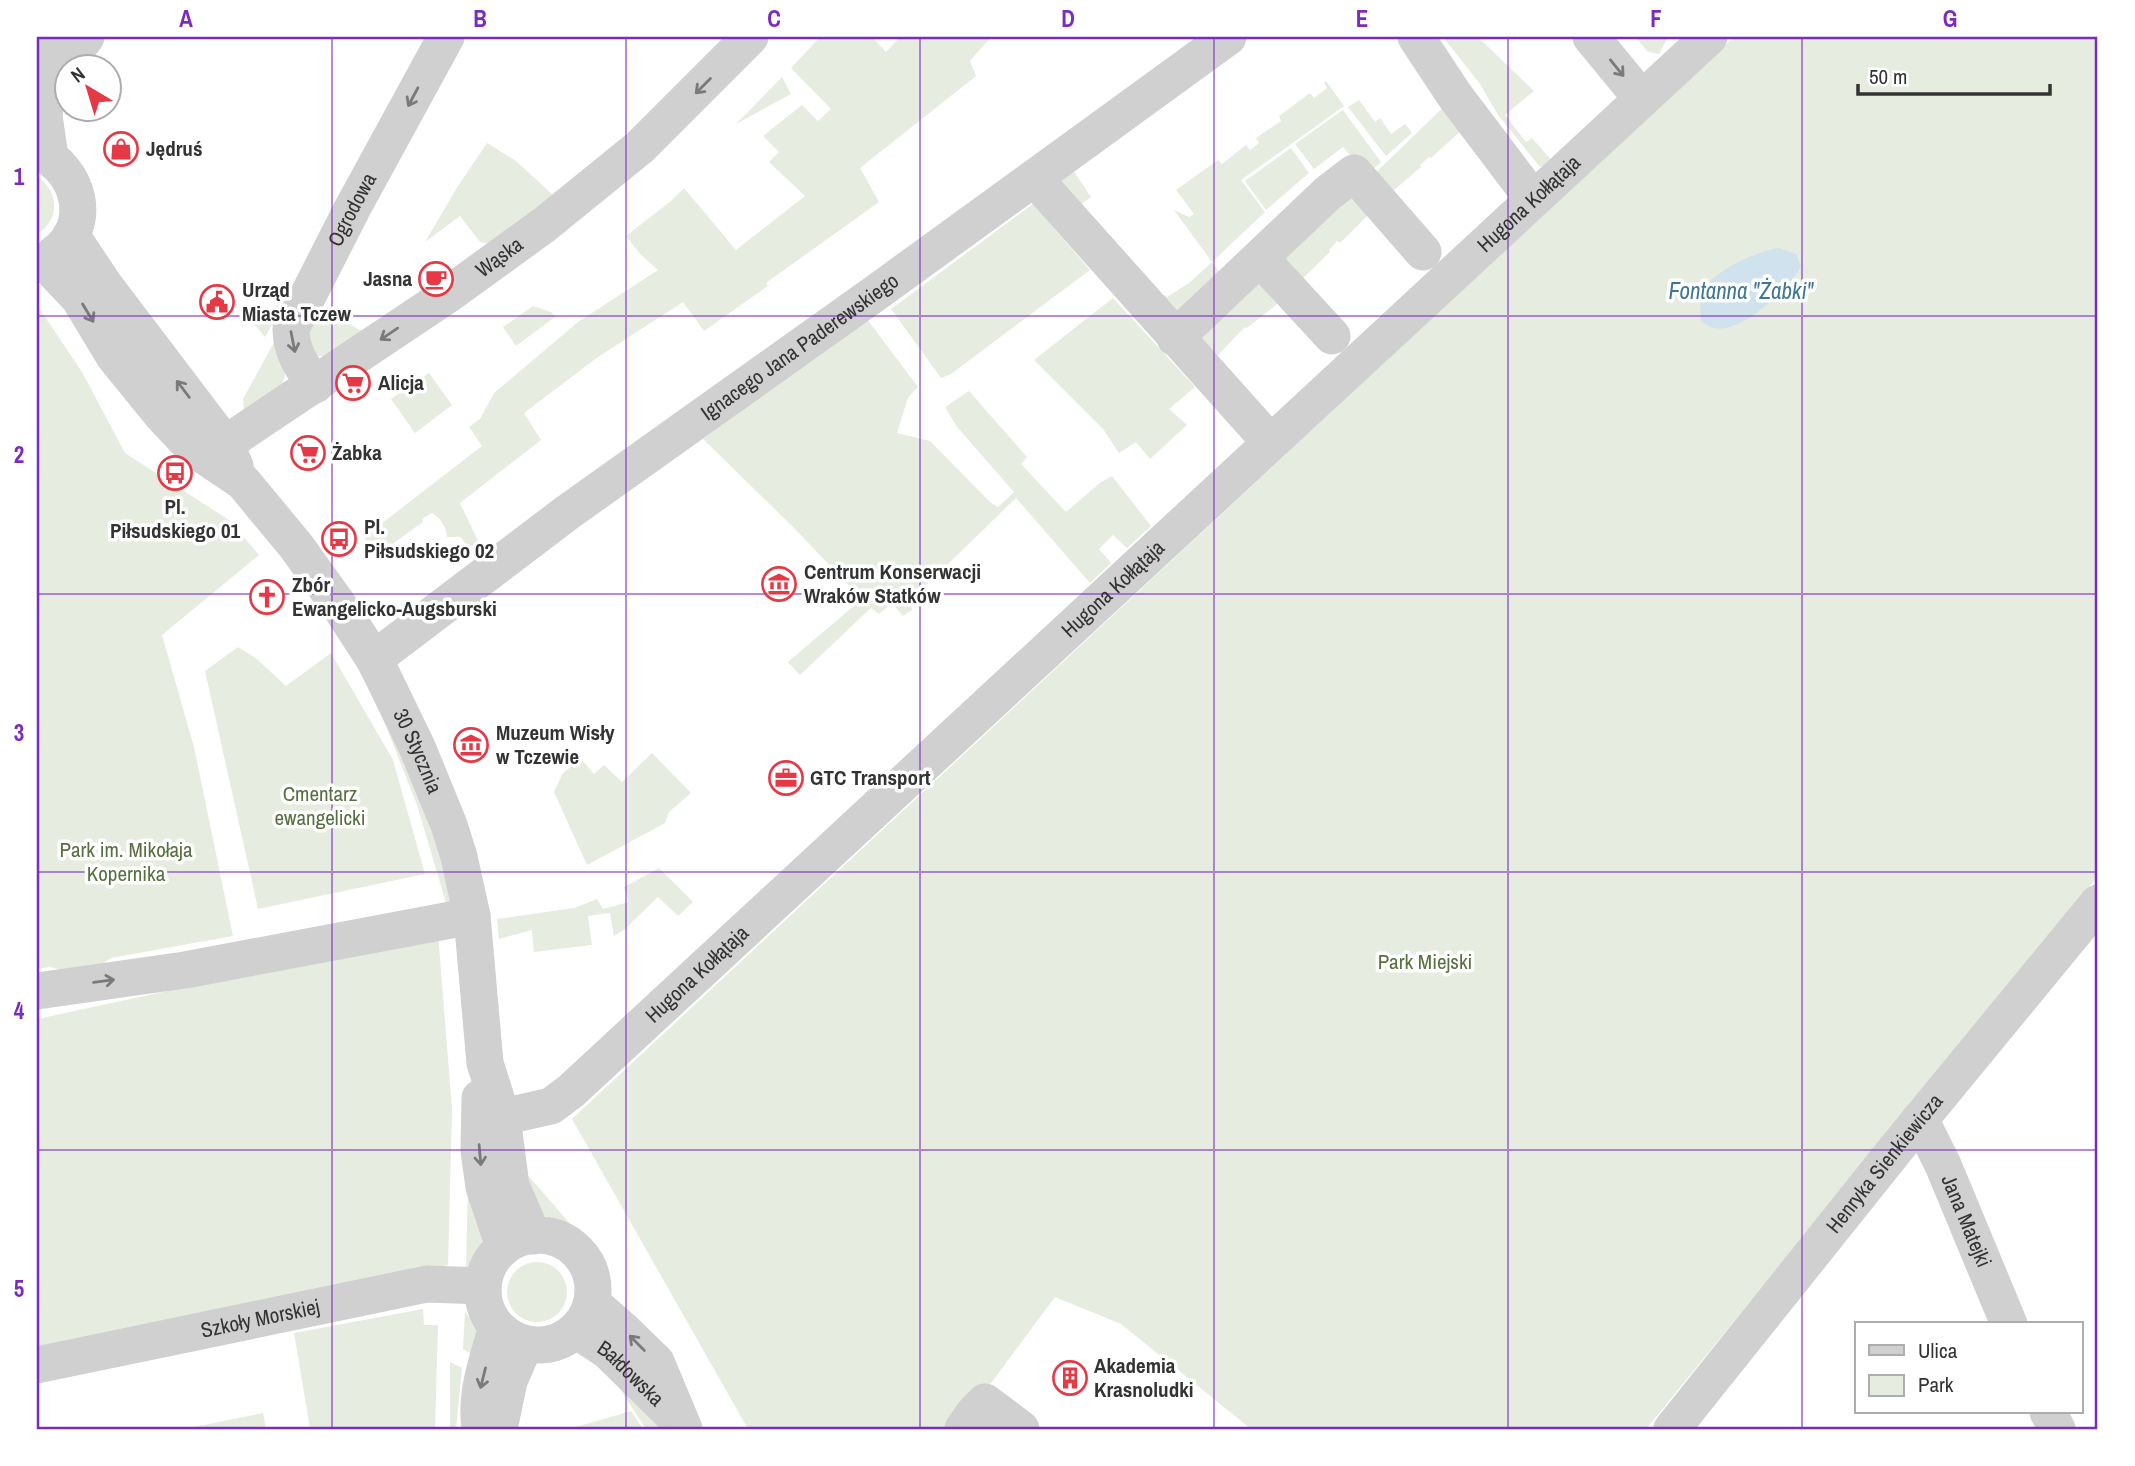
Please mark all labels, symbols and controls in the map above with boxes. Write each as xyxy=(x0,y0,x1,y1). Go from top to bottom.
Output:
text: A xyxy=(179,3,193,34)
text: B xyxy=(473,3,487,34)
text: C xyxy=(767,3,781,34)
text: D xyxy=(1061,3,1075,34)
text: E xyxy=(1356,3,1368,34)
text: F xyxy=(1650,3,1662,34)
text: G xyxy=(1943,3,1957,34)
north arrow xyxy=(52,52,122,122)
scale bar xyxy=(1858,52,2051,96)
one-way arrow xyxy=(1609,58,1624,76)
text: N xyxy=(65,61,90,88)
text: 50 m xyxy=(1869,62,1907,91)
one-way arrow xyxy=(694,77,711,94)
one-way arrow xyxy=(406,86,419,107)
shop icon: Jędruś xyxy=(102,130,140,168)
place label: Jędruś xyxy=(146,134,202,163)
street label: Hugona Kołłątaja xyxy=(1471,148,1587,259)
text: 1 xyxy=(14,161,25,192)
street label: Ogrodowa xyxy=(320,167,383,251)
street label: Wąska xyxy=(470,230,529,284)
cafe icon: Jasna xyxy=(417,260,455,298)
place label: Jasna xyxy=(363,264,412,293)
street label: Ignacego Jana Paderewskiego xyxy=(695,266,904,427)
place label: Urząd Miasta Tczew xyxy=(242,275,351,328)
water label: Fontanna "Żabki" xyxy=(1669,275,1815,306)
public building icon: Urząd Miasta Tczew xyxy=(198,283,236,321)
one-way arrow xyxy=(81,302,95,322)
one-way arrow xyxy=(380,327,399,341)
one-way arrow xyxy=(287,331,300,353)
supermarket icon: Alicja xyxy=(334,364,372,402)
place label: Alicja xyxy=(378,368,424,397)
one-way arrow xyxy=(176,381,191,399)
supermarket icon: Żabka xyxy=(289,434,327,472)
place label: Żabka xyxy=(332,438,382,467)
text: 2 xyxy=(14,439,24,470)
bus stop icon: Pl. Piłsudskiego 01 xyxy=(156,454,194,492)
place label: Pl. Piłsudskiego 01 xyxy=(110,492,241,545)
place label: Pl. Piłsudskiego 02 xyxy=(364,512,494,565)
bus stop icon: Pl. Piłsudskiego 02 xyxy=(320,520,358,558)
street label: Hugona Kołłątaja xyxy=(1055,533,1171,644)
place label: Centrum Konserwacji Wraków Statków xyxy=(804,557,981,610)
museum icon: Centrum Konserwacji Wraków Statków xyxy=(760,565,798,603)
place label: Zbór Ewangelicko-Augsburski xyxy=(292,570,497,623)
church icon: Zbór Ewangelicko-Augsburski xyxy=(248,578,286,616)
street label: 30 Stycznia xyxy=(387,704,450,798)
text: 3 xyxy=(14,717,24,748)
place label: Muzeum Wisły w Tczewie xyxy=(496,718,615,771)
museum icon: Muzeum Wisły w Tczewie xyxy=(452,726,490,764)
office icon: GTC Transport xyxy=(767,759,805,797)
place label: GTC Transport xyxy=(810,763,931,792)
park label: Cmentarz ewangelicki xyxy=(275,779,365,832)
park label: Park im. Mikołaja Kopernika xyxy=(59,835,193,888)
street label: Hugona Kołłątaja xyxy=(639,918,755,1029)
park label: Park Miejski xyxy=(1378,947,1472,976)
one-way arrow xyxy=(92,974,115,987)
text: 4 xyxy=(14,995,25,1026)
street label: Henryka Sienkiewicza xyxy=(1819,1087,1950,1239)
one-way arrow xyxy=(474,1143,487,1166)
street label: Jana Matejki xyxy=(1935,1170,1999,1271)
text: 5 xyxy=(14,1273,24,1304)
street label: Szkoły Morskiej xyxy=(198,1292,322,1345)
legend xyxy=(1855,1322,2082,1414)
street label: Bałdowska xyxy=(592,1333,671,1413)
one-way arrow xyxy=(628,1334,645,1351)
text: Ulica xyxy=(1918,1336,1958,1365)
place label: Akademia Krasnoludki xyxy=(1094,1351,1194,1404)
building icon: Akademia Krasnoludki xyxy=(1051,1359,1089,1397)
one-way arrow xyxy=(476,1366,489,1388)
text: Park xyxy=(1918,1370,1954,1399)

